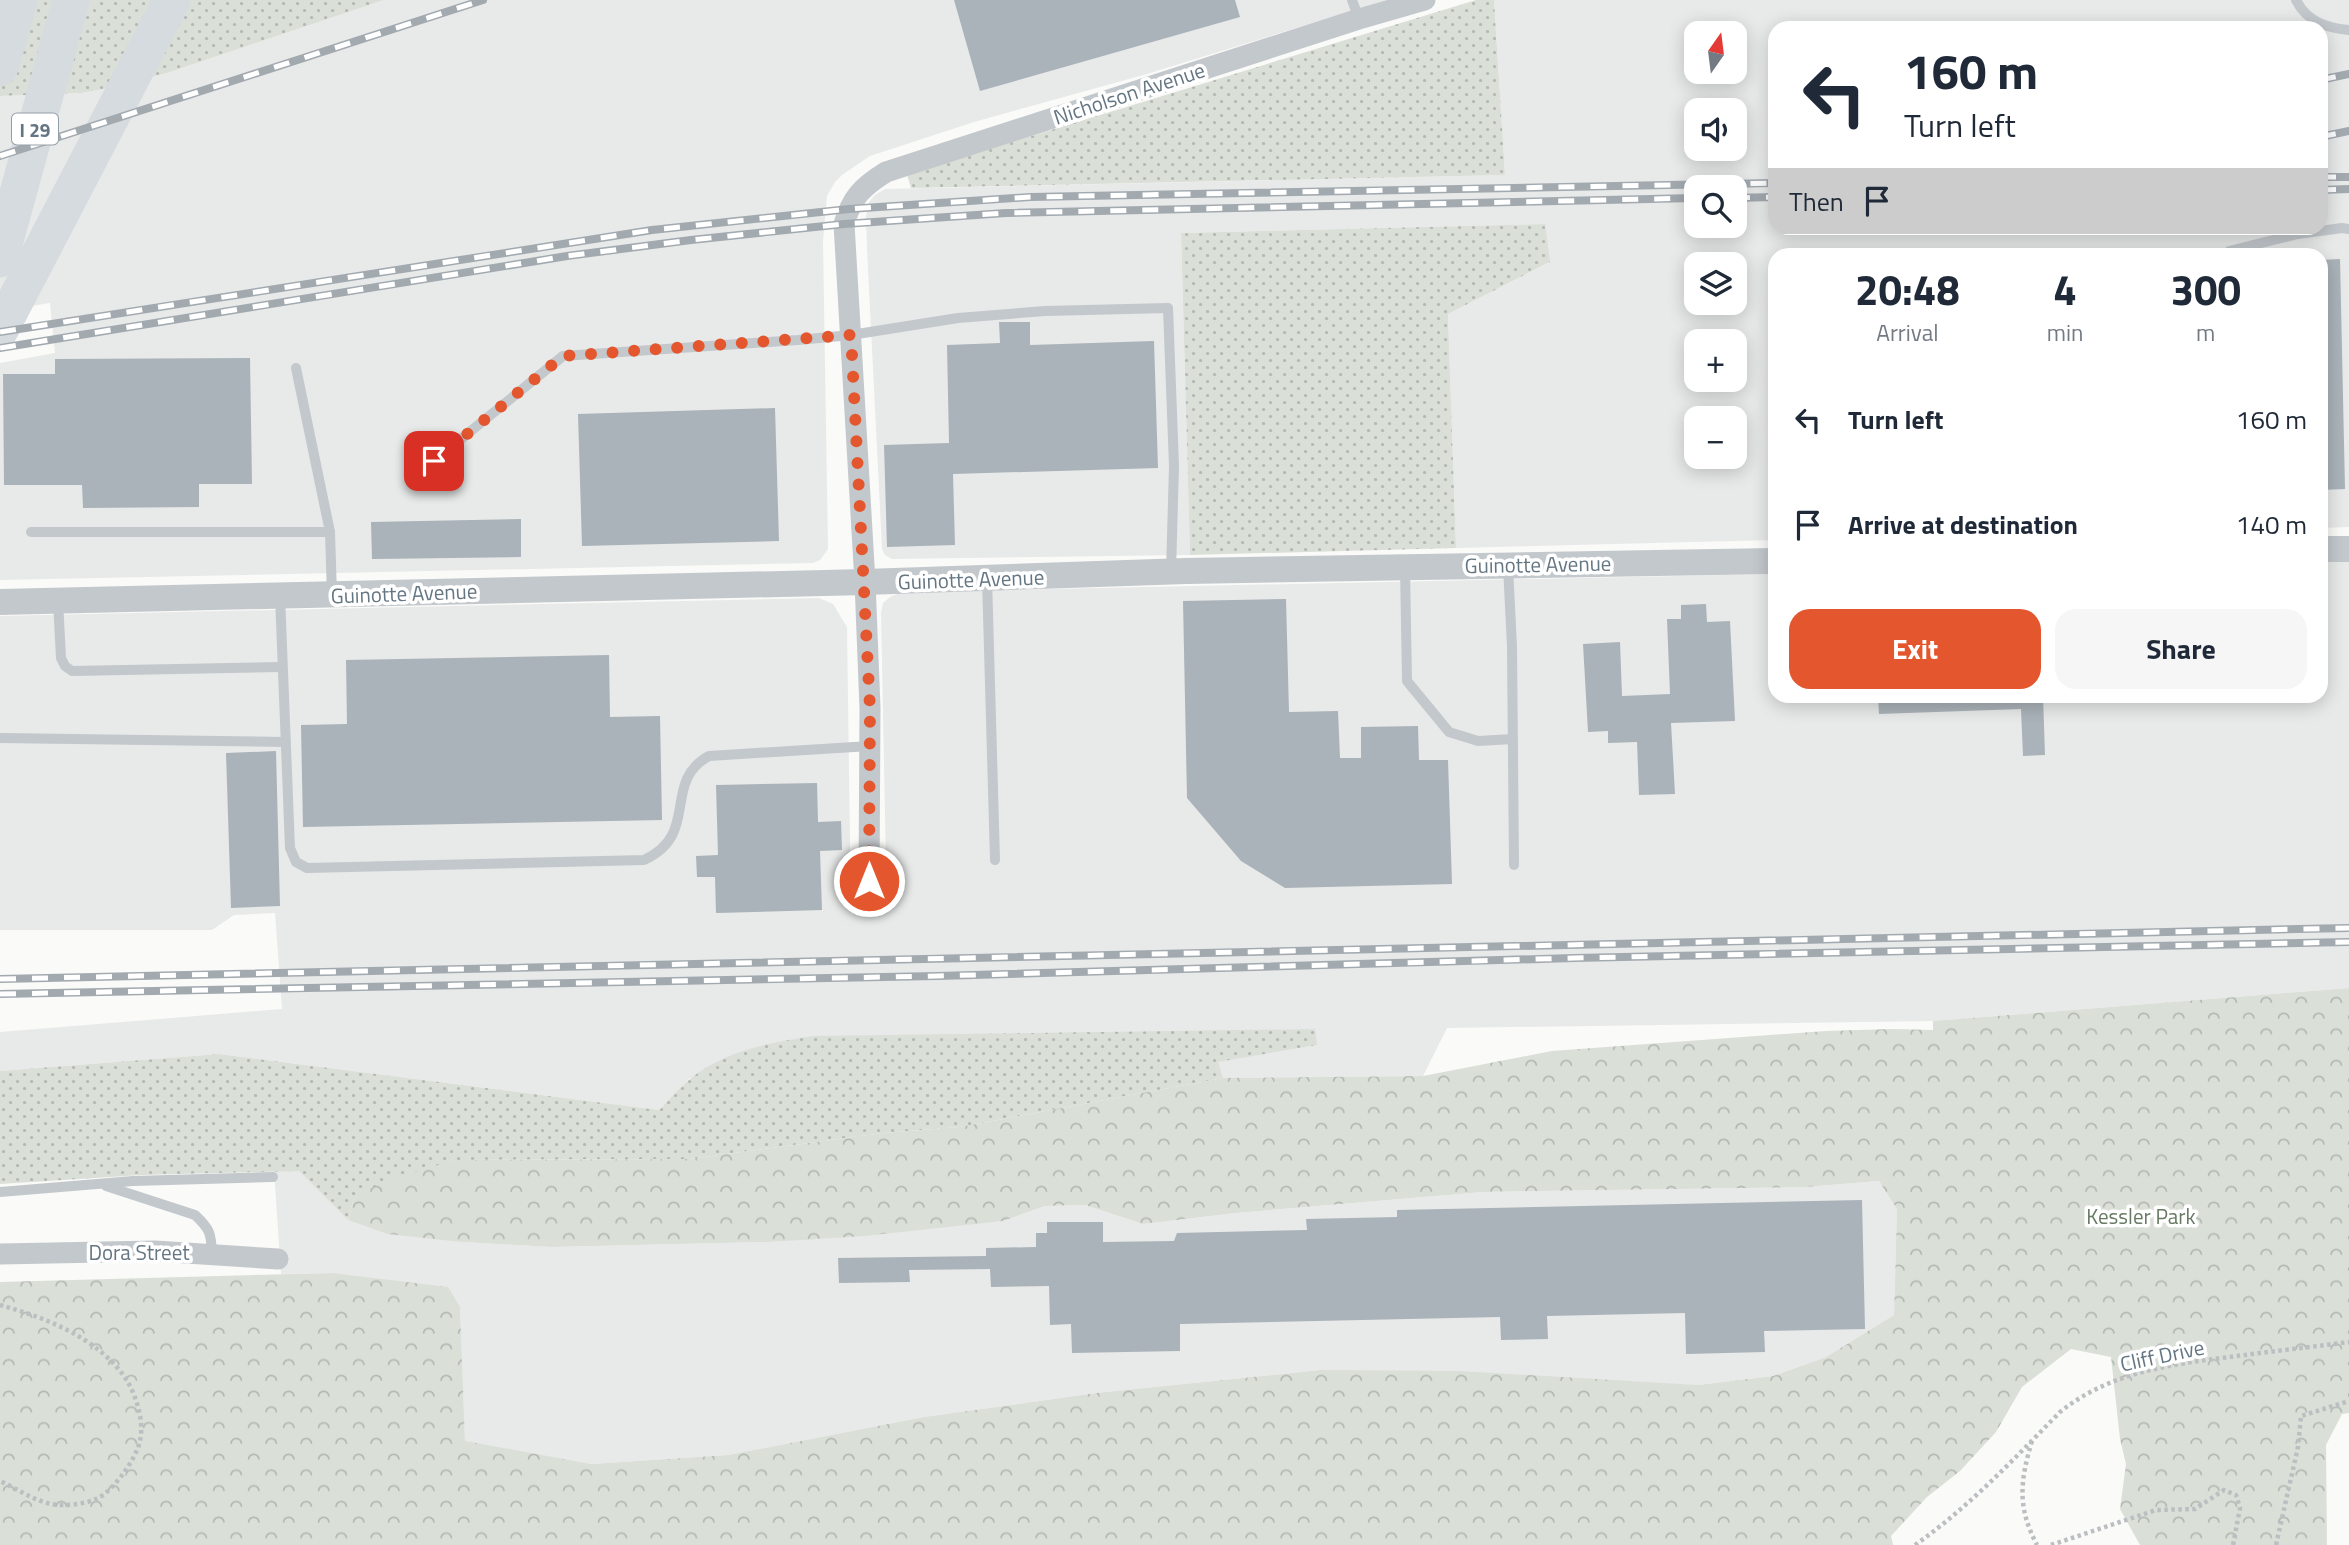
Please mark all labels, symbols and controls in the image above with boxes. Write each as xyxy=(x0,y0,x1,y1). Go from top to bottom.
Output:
north arrow xyxy=(1684,21,1746,84)
map controls xyxy=(1684,21,1747,469)
text: 160 m xyxy=(1904,33,2038,108)
icon: left xyxy=(1789,49,1880,140)
street label: Nicholson Avenue xyxy=(1049,53,1209,133)
button: sound xyxy=(1684,98,1747,161)
text: Turn left xyxy=(1904,101,2016,149)
road number: I 29 xyxy=(12,113,58,144)
button: search xyxy=(1684,175,1747,238)
text: Then xyxy=(1789,182,1844,221)
icon: arrive xyxy=(1858,182,1896,220)
button: layers xyxy=(1684,252,1747,315)
text: 20:48 xyxy=(1855,257,1960,321)
text: 4 xyxy=(2053,257,2077,321)
text: 300 xyxy=(2170,257,2241,321)
text: Arrival xyxy=(1876,315,1939,350)
text: min xyxy=(2047,315,2083,350)
text: m xyxy=(2196,315,2215,350)
button: + xyxy=(1684,329,1747,392)
text: Turn left xyxy=(1848,400,1943,439)
text: 160 m xyxy=(2236,400,2307,439)
icon: left xyxy=(1789,401,1827,439)
button: − xyxy=(1684,406,1747,469)
pin xyxy=(404,431,464,491)
icon: arrive xyxy=(415,442,453,480)
text: Arrive at destination xyxy=(1848,505,2078,544)
text: 140 m xyxy=(2236,505,2307,544)
icon: arrive xyxy=(1789,506,1827,544)
street label: Guinotte Avenue xyxy=(1464,547,1612,581)
street label: Guinotte Avenue xyxy=(897,560,1045,598)
street label: Guinotte Avenue xyxy=(330,574,478,612)
button: Exit xyxy=(1789,609,2041,689)
button: Share xyxy=(2055,609,2307,689)
position arrow xyxy=(832,844,906,918)
park label: Kessler Park xyxy=(2086,1200,2196,1232)
street label: Dora Street xyxy=(88,1236,190,1268)
street label: Cliff Drive xyxy=(2117,1330,2207,1380)

